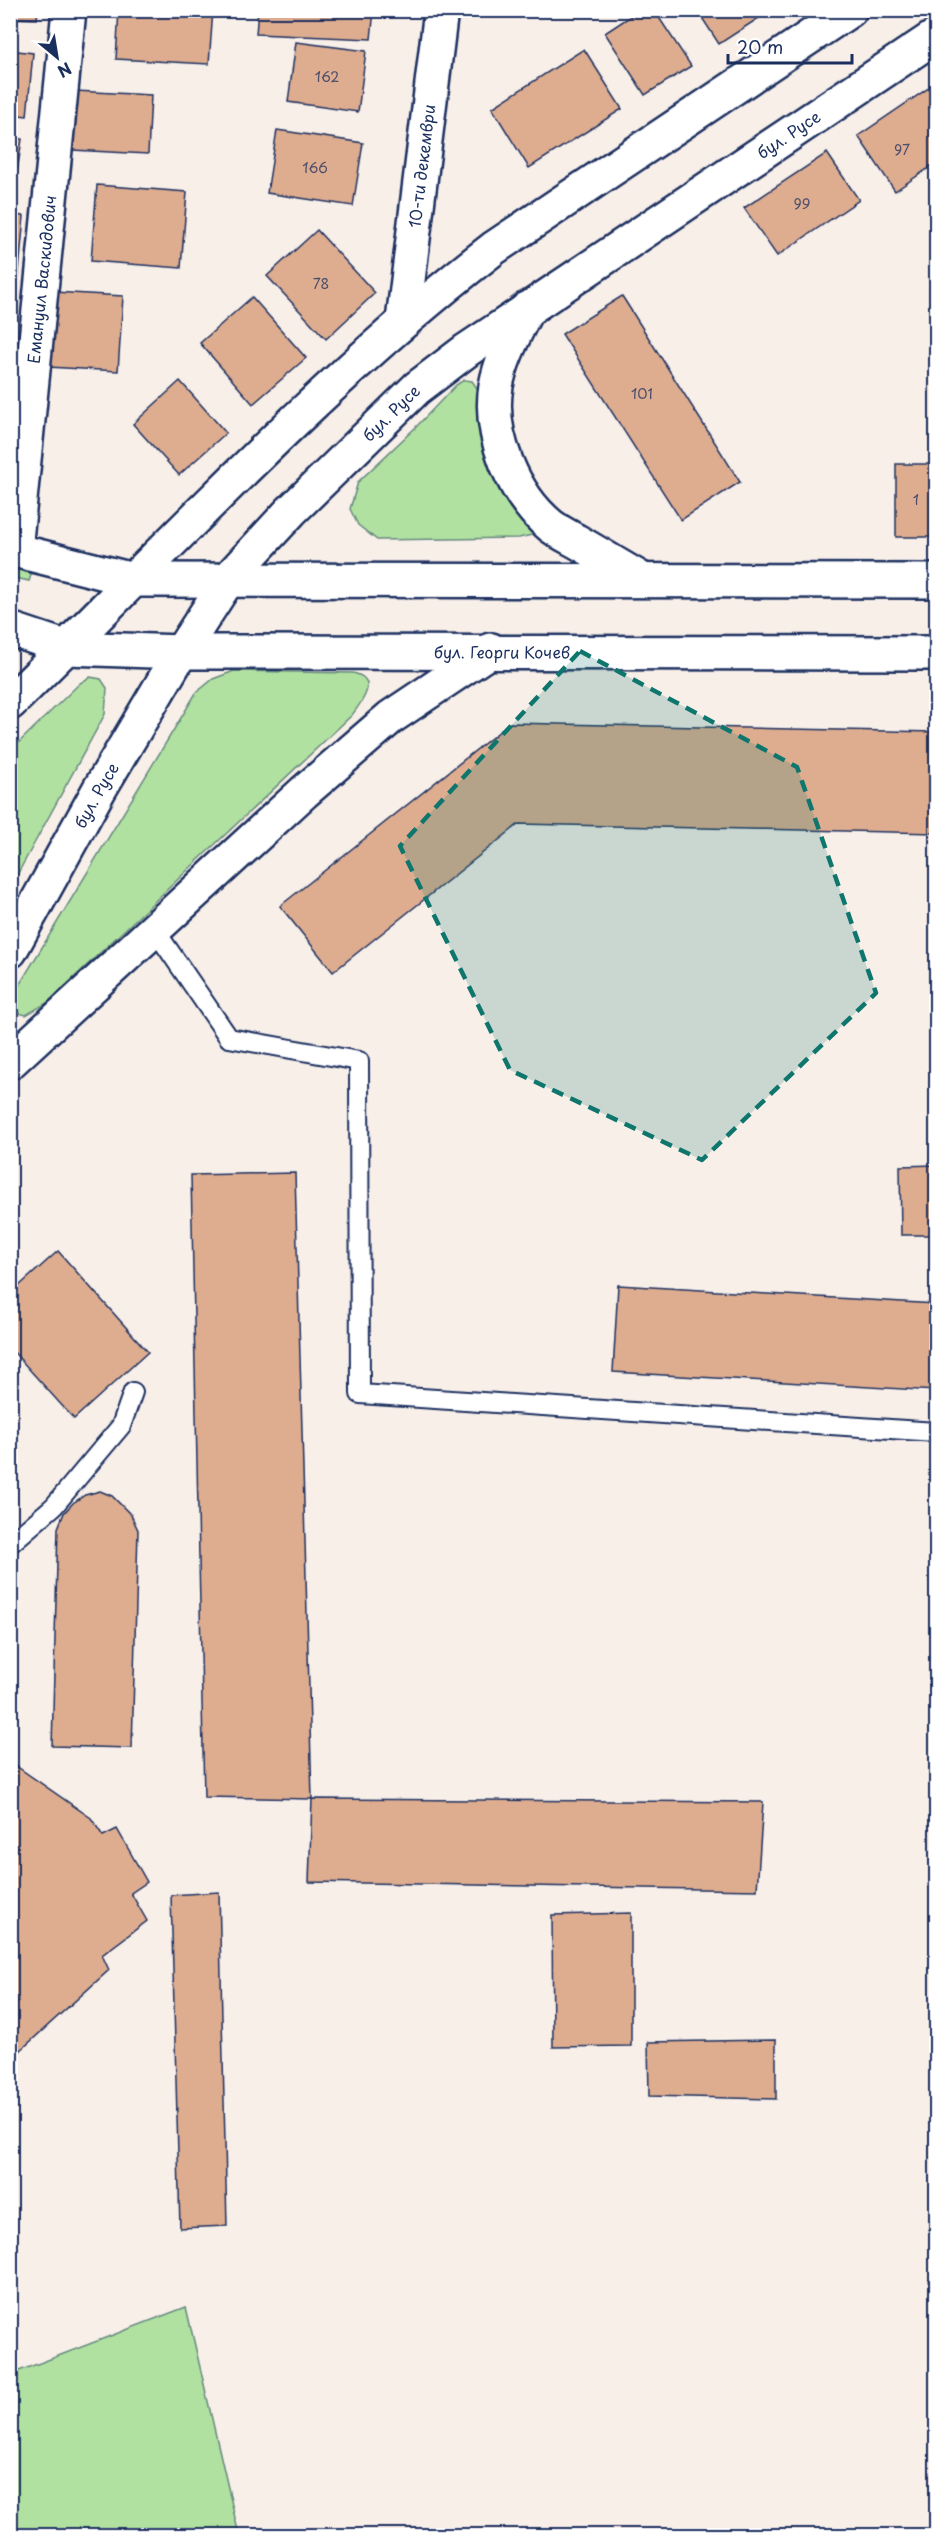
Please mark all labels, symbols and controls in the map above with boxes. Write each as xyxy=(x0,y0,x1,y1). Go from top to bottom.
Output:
north arrow xyxy=(27,27,87,87)
scale bar xyxy=(728,27,852,65)
text: 20 m xyxy=(737,33,783,60)
text: N xyxy=(54,57,76,84)
house number: 162 xyxy=(315,66,339,87)
street label: 10-ти декември xyxy=(401,103,440,229)
street label: бул. Русе xyxy=(751,104,825,164)
house number: 97 xyxy=(894,139,910,160)
house number: 166 xyxy=(302,157,328,178)
house number: 99 xyxy=(793,193,811,214)
street label: Емануил Васкидович xyxy=(21,194,61,365)
house number: 78 xyxy=(313,273,329,294)
street label: бул. Русе xyxy=(356,378,425,446)
house number: 101 xyxy=(631,383,653,404)
house number: 1 xyxy=(913,489,919,510)
street label: бул. Георги Кочев xyxy=(434,639,570,664)
street label: бул. Русе xyxy=(67,757,124,832)

